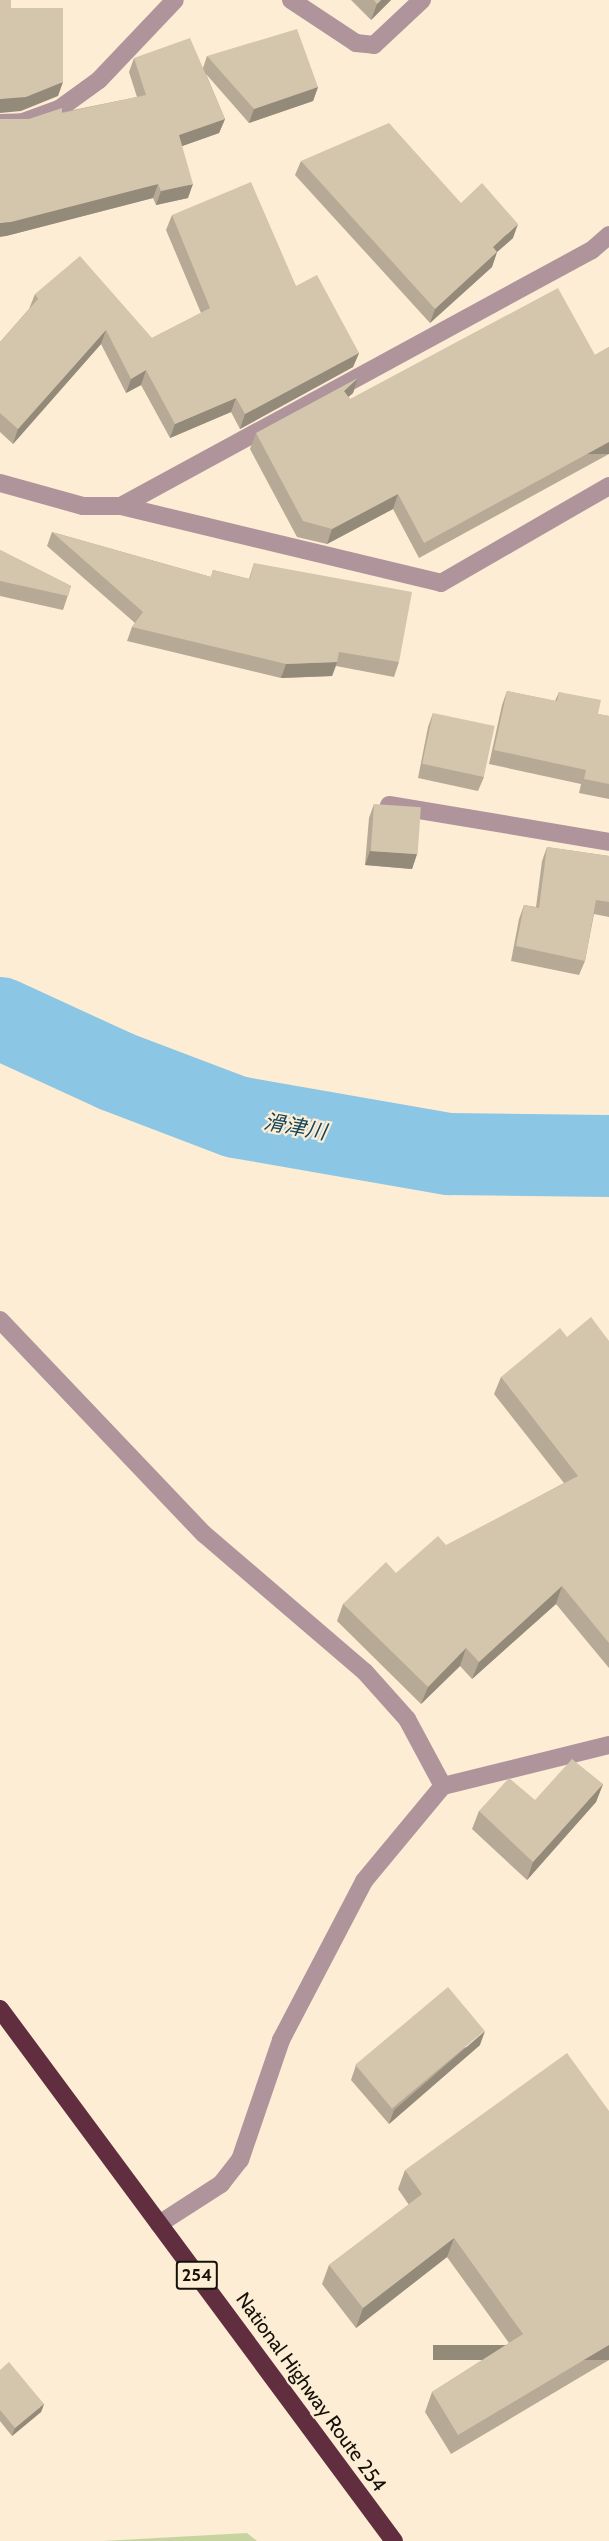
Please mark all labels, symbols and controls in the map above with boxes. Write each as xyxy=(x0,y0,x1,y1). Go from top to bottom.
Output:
water label: 滑津川 xyxy=(262,1109,328,1145)
road number: 254 xyxy=(174,2260,220,2290)
street label: National Highway Route 254 xyxy=(231,2288,391,2496)

